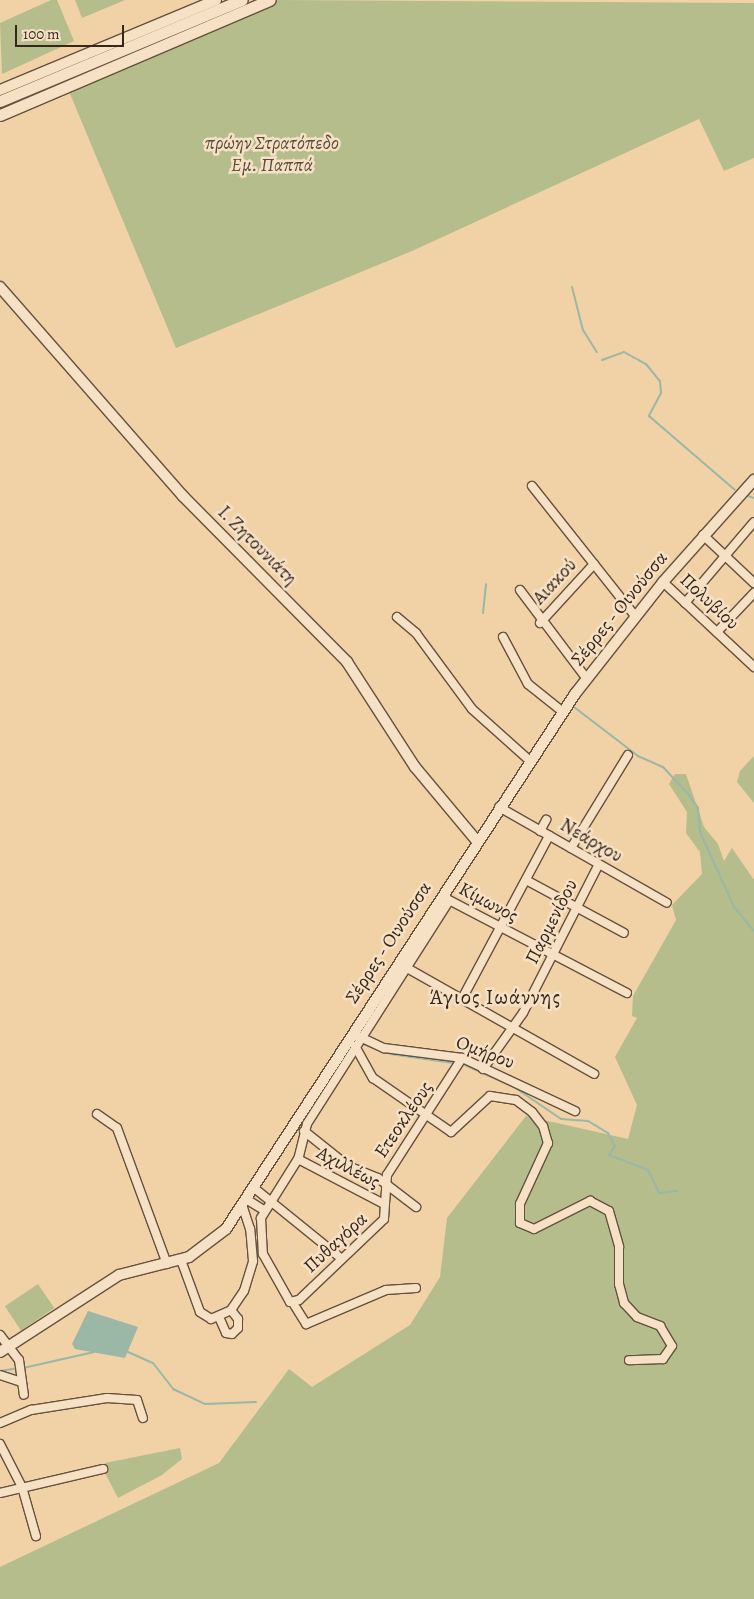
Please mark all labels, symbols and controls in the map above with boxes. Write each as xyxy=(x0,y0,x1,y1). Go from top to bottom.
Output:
scale bar xyxy=(18,15,126,47)
text: 100 m xyxy=(23,24,60,44)
park label: πρώην Στρατόπεδο Εμ. Παππά xyxy=(205,133,339,177)
street label: Ι. Ζητουνιάτη xyxy=(212,501,302,591)
street label: Σέρρες - Οινούσσα xyxy=(567,547,673,671)
street label: Αιακού xyxy=(528,554,582,610)
street label: Πολυβίου xyxy=(675,569,743,635)
street label: Νεάρχου xyxy=(556,814,626,868)
street label: Παρμενίδου xyxy=(521,876,583,968)
street label: Σέρρες - Οινούσσα xyxy=(341,878,437,1008)
street label: Κίμωνος xyxy=(455,878,521,928)
district label: Άγιος Ιωάννης xyxy=(427,984,563,1010)
street label: Ομήρου xyxy=(453,1031,517,1075)
street label: Ετεοκλέους xyxy=(370,1077,438,1163)
street label: Αχιλλέως xyxy=(312,1142,384,1194)
street label: Πυθαγόρα xyxy=(299,1208,373,1278)

